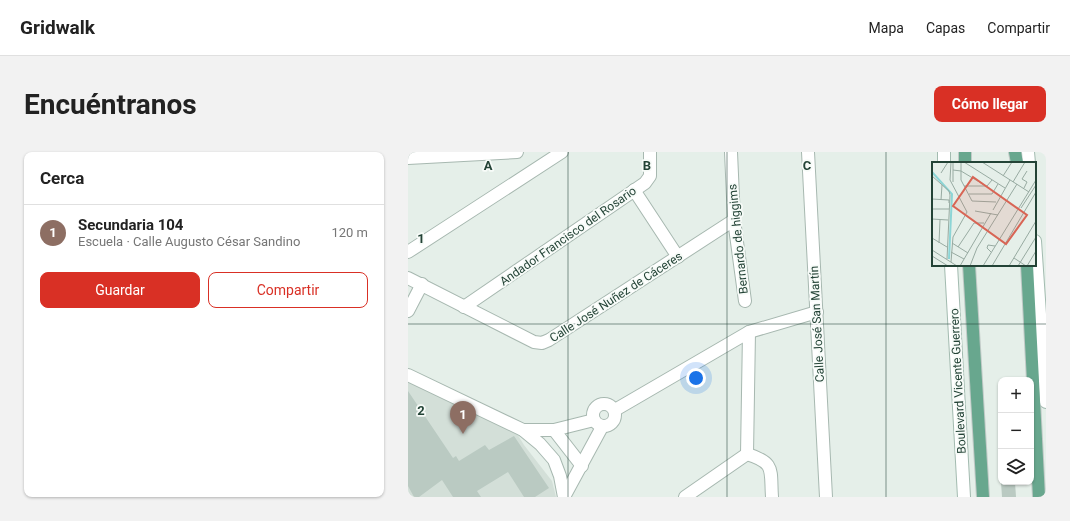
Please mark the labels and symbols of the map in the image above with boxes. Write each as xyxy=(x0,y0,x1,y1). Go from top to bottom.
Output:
text: A xyxy=(484,158,493,173)
text: B xyxy=(643,158,651,173)
text: C xyxy=(803,158,812,173)
inset map xyxy=(932,162,1036,266)
street label: Andador Francisco del Rosario xyxy=(497,183,639,289)
street label: Bernardo de higgims xyxy=(725,183,751,295)
text: 1 xyxy=(417,231,425,246)
street label: Calle José Nuñez de Cáceres xyxy=(547,249,685,345)
street label: Calle José San Martín xyxy=(807,265,827,383)
street label: Boulevard Vicente Guerrero xyxy=(947,308,969,454)
your location xyxy=(686,368,706,388)
pin: 1 xyxy=(450,401,476,434)
text: 2 xyxy=(417,403,425,418)

